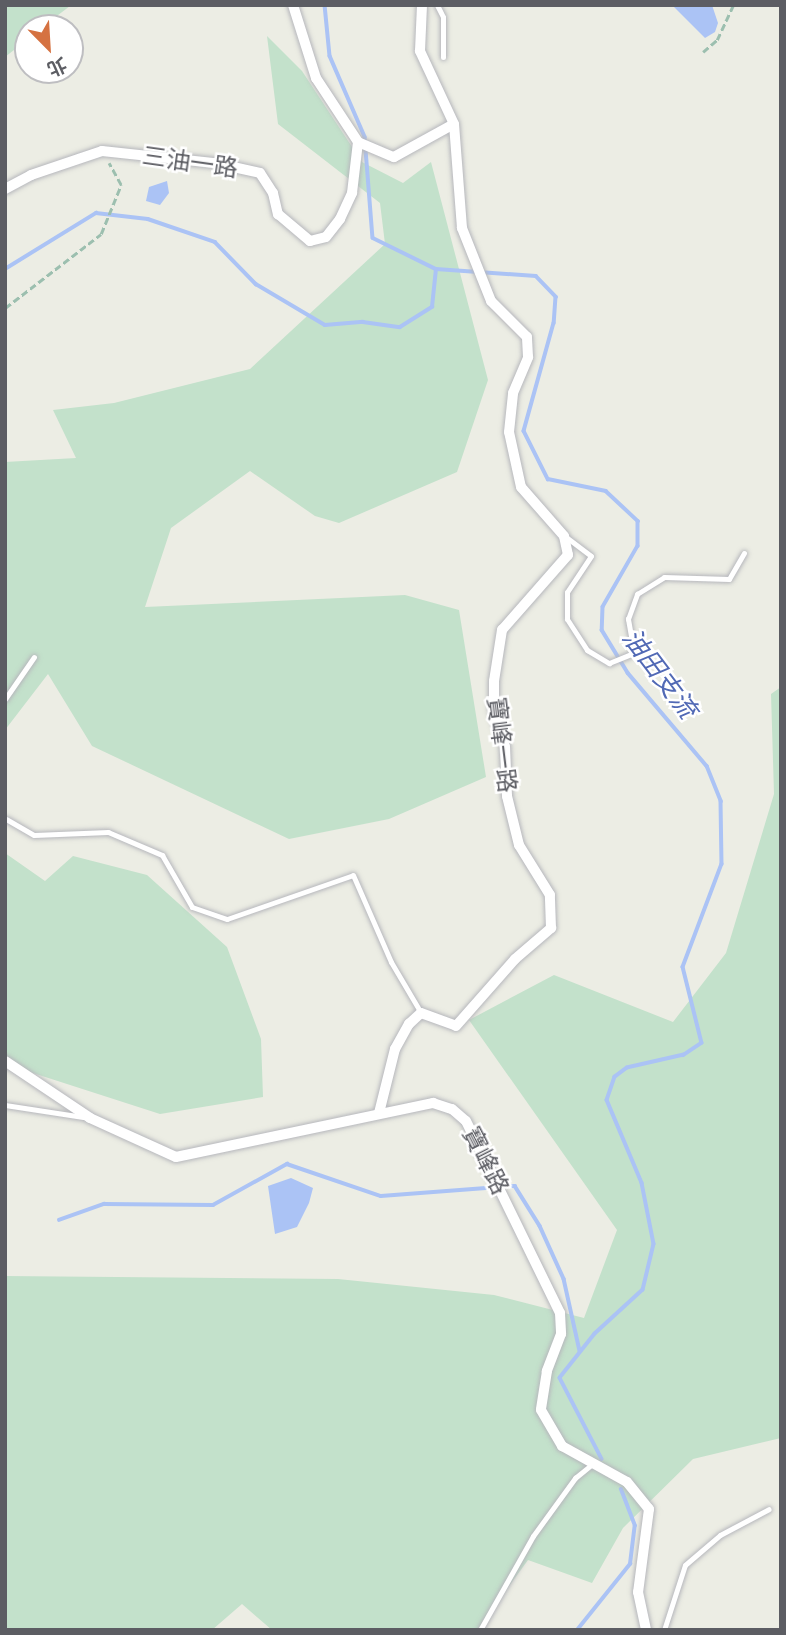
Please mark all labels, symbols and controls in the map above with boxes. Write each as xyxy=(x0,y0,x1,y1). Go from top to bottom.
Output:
north arrow xyxy=(14,14,84,84)
text: 北 xyxy=(44,52,70,80)
street label: 三油一路 xyxy=(140,142,240,184)
water label: 油田支流 xyxy=(615,623,703,725)
street label: 寶峰一路 xyxy=(481,696,521,794)
street label: 寶峰路 xyxy=(456,1122,514,1200)

